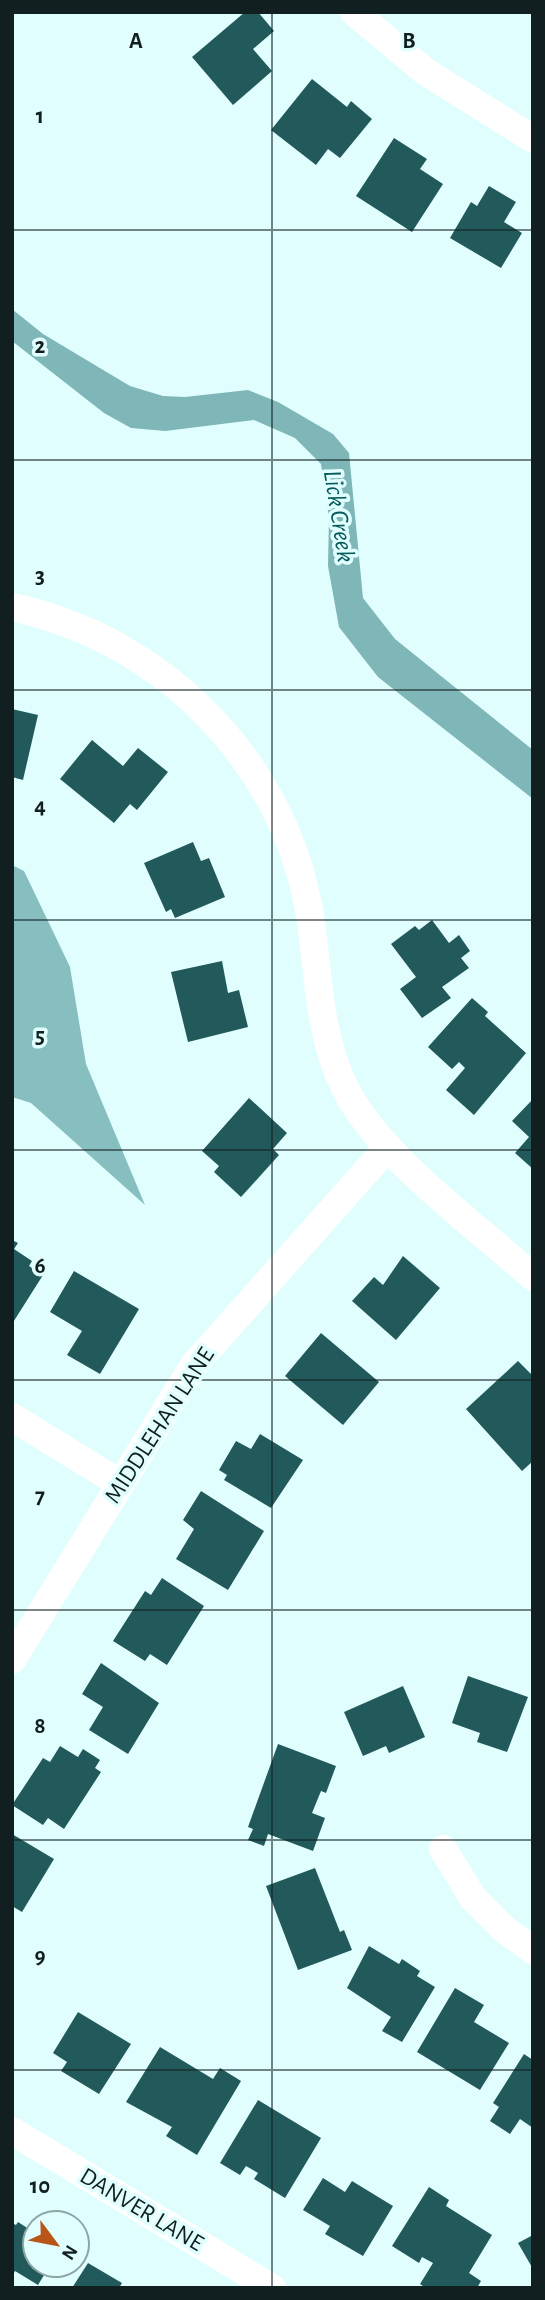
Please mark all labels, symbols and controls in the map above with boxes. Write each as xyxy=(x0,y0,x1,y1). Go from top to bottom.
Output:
text: A xyxy=(129,30,143,53)
text: B xyxy=(402,30,416,53)
text: 1 xyxy=(36,105,44,128)
text: 2 xyxy=(35,335,46,358)
water label: Lick Creek xyxy=(319,468,359,564)
text: 3 xyxy=(35,565,45,588)
text: 4 xyxy=(34,795,46,818)
text: 5 xyxy=(35,1025,45,1048)
text: 6 xyxy=(34,1255,46,1278)
street label: MIDDLEHAN LANE xyxy=(101,1343,219,1508)
text: 7 xyxy=(35,1485,45,1508)
text: 8 xyxy=(34,1715,46,1738)
text: 9 xyxy=(34,1945,46,1968)
street label: DANVER LANE xyxy=(76,2164,208,2256)
text: 10 xyxy=(30,2175,50,2198)
north arrow xyxy=(21,2209,91,2279)
text: N xyxy=(58,2242,81,2263)

